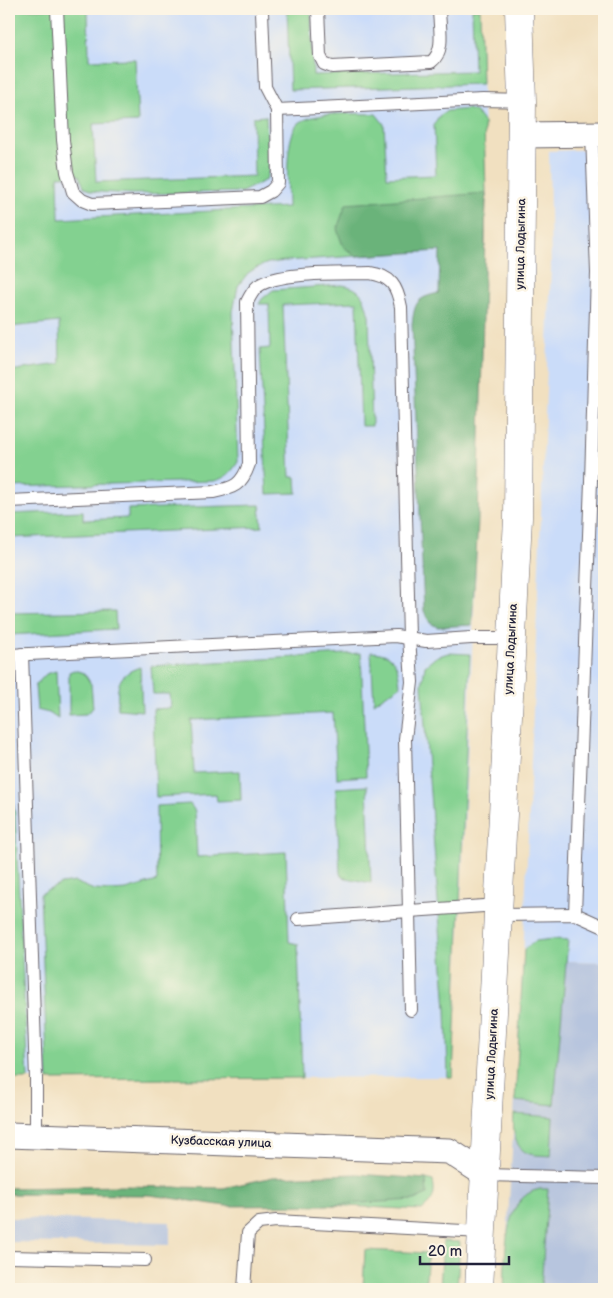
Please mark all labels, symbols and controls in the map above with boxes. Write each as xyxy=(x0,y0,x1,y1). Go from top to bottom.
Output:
street label: улица Лодыгина xyxy=(513,198,529,290)
street label: улица Лодыгина xyxy=(501,603,521,695)
street label: улица Лодыгина xyxy=(482,1008,502,1100)
street label: Кузбасская улица xyxy=(170,1133,272,1151)
scale bar xyxy=(420,1233,509,1265)
text: 20 m xyxy=(428,1242,462,1261)

